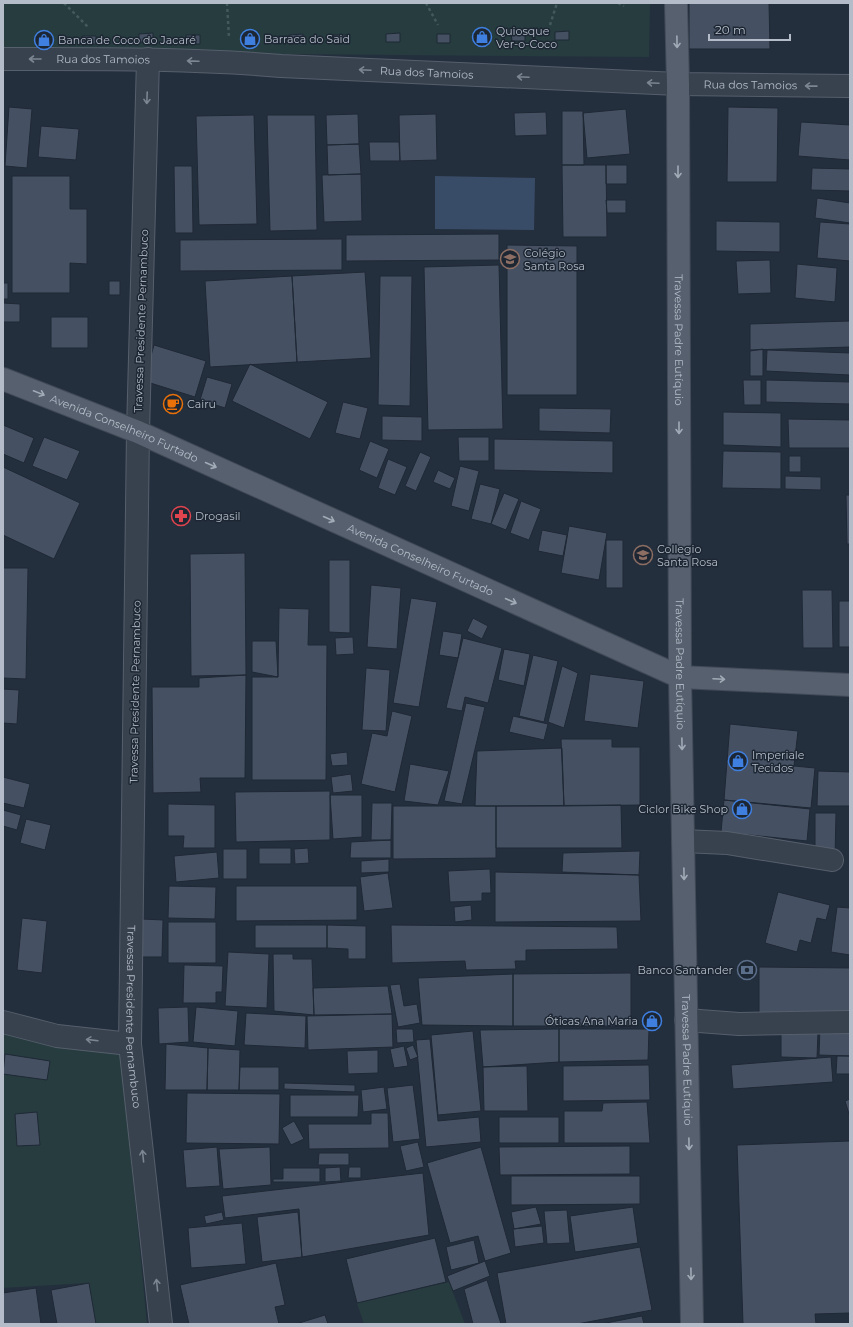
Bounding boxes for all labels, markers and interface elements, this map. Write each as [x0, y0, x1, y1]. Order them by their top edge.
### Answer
scale bar [709, 16, 790, 42]
text: 20 m [715, 22, 746, 37]
place label: Quiosque Ver-o-Coco [496, 24, 557, 51]
shop icon: Quiosque Ver-o-Coco [471, 26, 493, 48]
shop icon: Barraca do Said [239, 28, 261, 50]
shop icon: Banca de Coco do Jacaré [33, 29, 55, 51]
place label: Barraca do Said [264, 32, 350, 46]
place label: Banca de Coco do Jacaré [58, 33, 196, 47]
one-way arrow [673, 35, 681, 48]
street label: Rua dos Tamoios [56, 52, 151, 67]
one-way arrow [29, 55, 42, 63]
one-way arrow [187, 57, 200, 65]
street label: Rua dos Tamoios [380, 63, 474, 82]
one-way arrow [359, 66, 372, 73]
one-way arrow [517, 73, 530, 80]
street label: Rua dos Tamoios [703, 77, 798, 92]
one-way arrow [647, 79, 660, 86]
one-way arrow [805, 82, 818, 90]
one-way arrow [143, 91, 151, 104]
one-way arrow [674, 165, 682, 178]
street label: Travessa Presidente Pernambuco [131, 229, 151, 413]
place label: Colégio Santa Rosa [524, 246, 585, 273]
school or university icon: Colégio Santa Rosa [499, 248, 521, 270]
street label: Travessa Padre Eutíquio [672, 274, 686, 406]
one-way arrow [33, 390, 45, 397]
street label: Avenida Conselheiro Furtado [48, 391, 201, 465]
cafe icon: Cairu [162, 393, 184, 415]
place label: Cairu [187, 397, 216, 411]
one-way arrow [675, 421, 683, 434]
one-way arrow [204, 462, 216, 469]
pharmacy icon: Drogasil [170, 505, 192, 527]
place label: Drogasil [195, 509, 241, 523]
one-way arrow [323, 515, 335, 523]
street label: Avenida Conselheiro Furtado [345, 520, 496, 599]
place label: Collegio Santa Rosa [657, 542, 718, 569]
school or university icon: Collegio Santa Rosa [632, 544, 654, 566]
one-way arrow [505, 598, 517, 605]
street label: Travessa Padre Eutíquio [673, 598, 688, 730]
street label: Travessa Presidente Pernambuco [126, 600, 144, 784]
one-way arrow [712, 675, 725, 683]
one-way arrow [678, 737, 685, 750]
place label: Imperiale Tecidos [752, 748, 805, 775]
shop icon: Imperiale Tecidos [727, 750, 749, 772]
shop icon: Ciclor Bike Shop [731, 798, 753, 820]
place label: Ciclor Bike Shop [638, 802, 728, 816]
one-way arrow [680, 867, 688, 880]
street label: Travessa Presidente Pernambuco [123, 925, 144, 1109]
bank icon: Banco Santander [736, 959, 758, 981]
place label: Banco Santander [638, 963, 733, 977]
street label: Travessa Padre Eutíquio [679, 994, 695, 1126]
shop icon: Óticas Ana Maria [641, 1010, 663, 1032]
place label: Óticas Ana Maria [545, 1014, 638, 1028]
one-way arrow [86, 1036, 99, 1044]
one-way arrow [685, 1137, 693, 1150]
one-way arrow [139, 1150, 146, 1163]
one-way arrow [687, 1267, 695, 1280]
one-way arrow [153, 1279, 161, 1292]

